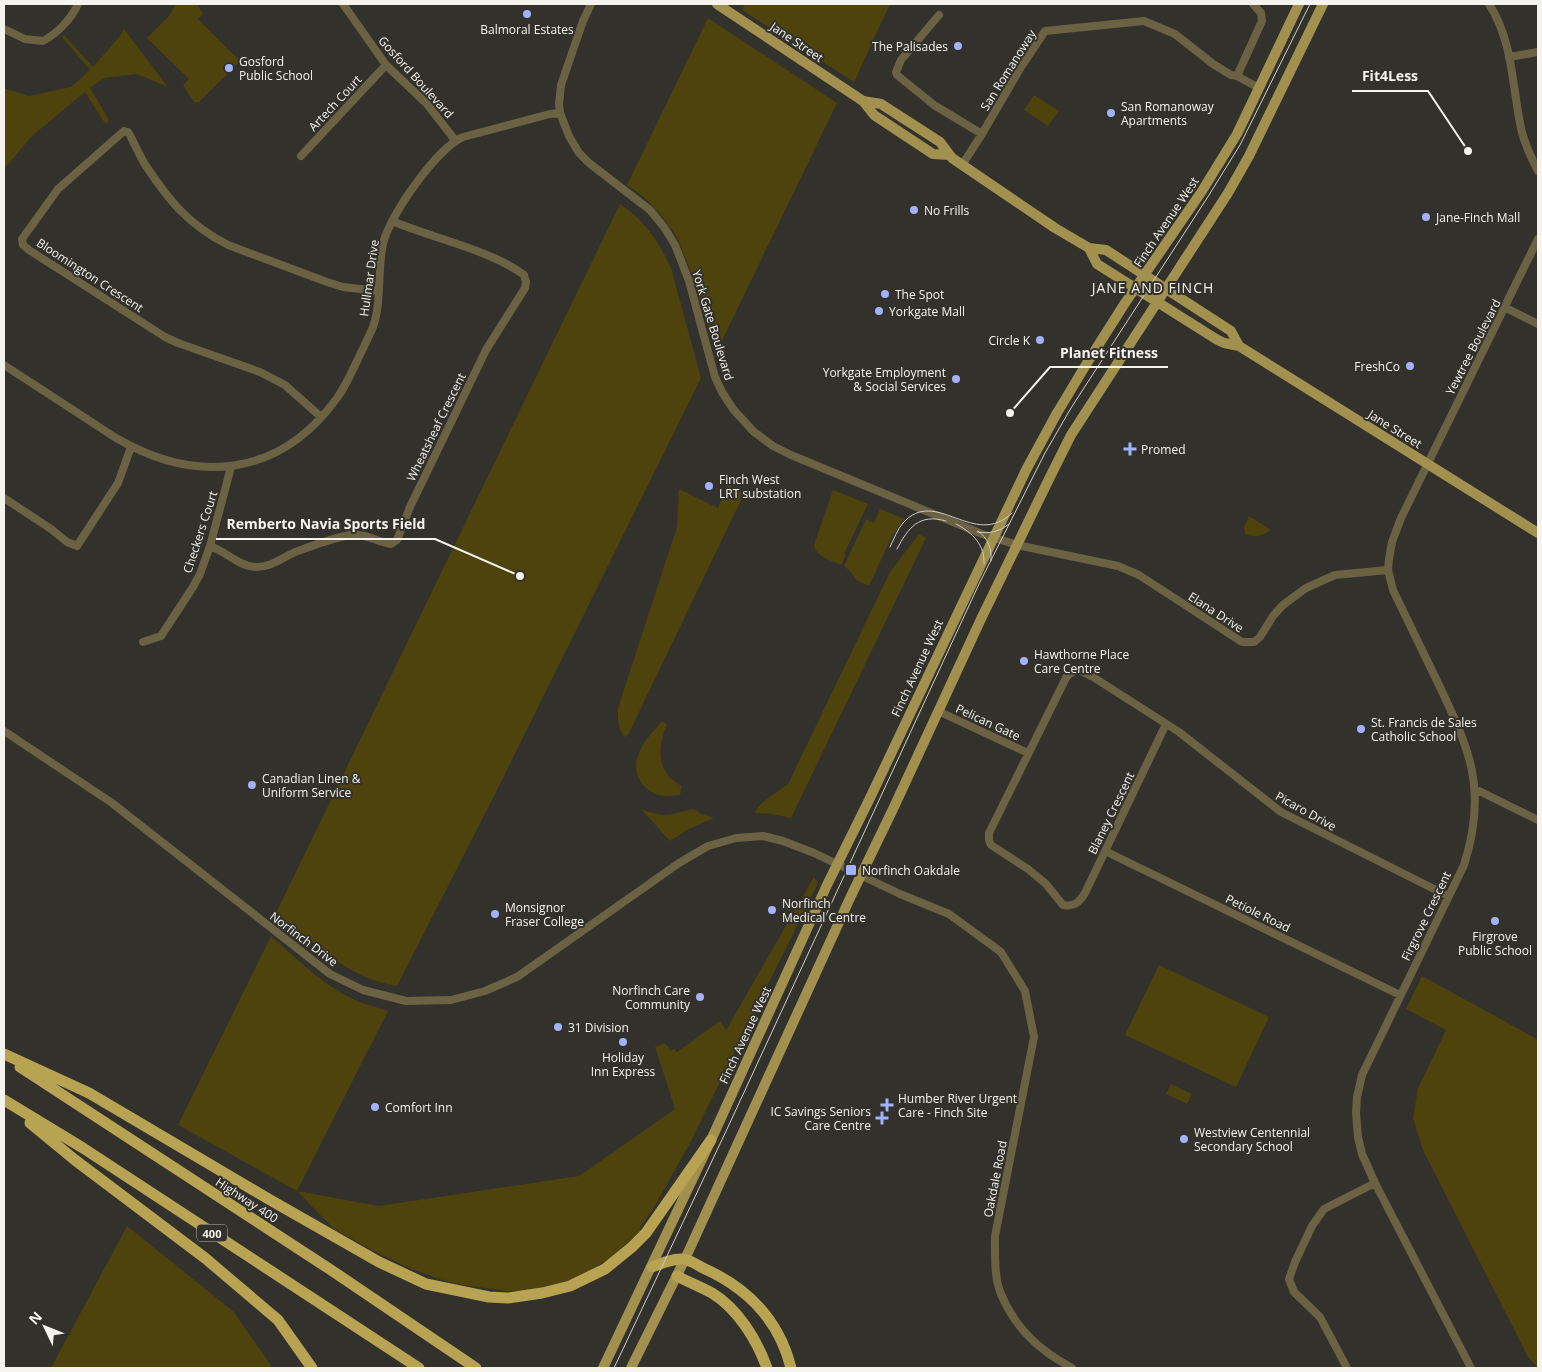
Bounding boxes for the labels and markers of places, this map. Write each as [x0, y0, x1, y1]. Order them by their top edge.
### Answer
marker: Balmoral Estates [521, 8, 533, 20]
place label: Balmoral Estates [480, 21, 574, 38]
place label: The Palisades [872, 38, 948, 55]
marker: The Palisades [952, 40, 964, 52]
place label: Gosford Public School [239, 53, 313, 84]
marker: Gosford Public School [223, 62, 235, 74]
callout: Fit4Less [1352, 62, 1428, 91]
place label: San Romanoway Apartments [1121, 98, 1215, 129]
marker: San Romanoway Apartments [1105, 107, 1117, 119]
place label: No Frills [924, 202, 970, 219]
marker: No Frills [908, 204, 920, 216]
place label: Jane-Finch Mall [1435, 209, 1520, 226]
marker: Jane-Finch Mall [1420, 211, 1432, 223]
place label: The Spot [895, 286, 944, 303]
marker: The Spot [879, 288, 891, 300]
place label: Yorkgate Mall [889, 303, 965, 320]
marker: Yorkgate Mall [873, 305, 885, 317]
place label: Circle K [989, 332, 1031, 349]
marker: Circle K [1034, 334, 1046, 346]
callout: Planet Fitness [1050, 338, 1168, 367]
place label: FreshCo [1354, 358, 1400, 375]
marker: FreshCo [1404, 360, 1416, 372]
place label: Yorkgate Employment & Social Services [823, 364, 946, 395]
marker: Yorkgate Employment & Social Services [950, 373, 962, 385]
place label: Promed [1141, 441, 1186, 458]
marker: Promed [1123, 442, 1137, 456]
place label: Finch West LRT substation [719, 471, 801, 502]
marker: Finch West LRT substation [703, 480, 715, 492]
callout: Remberto Navia Sports Field [216, 510, 435, 539]
place label: Hawthorne Place Care Centre [1034, 646, 1129, 677]
marker: Hawthorne Place Care Centre [1018, 655, 1030, 667]
place label: St. Francis de Sales Catholic School [1371, 714, 1477, 745]
marker: St. Francis de Sales Catholic School [1355, 723, 1367, 735]
place label: Canadian Linen & Uniform Service [262, 770, 361, 801]
marker: Canadian Linen & Uniform Service [246, 779, 258, 791]
place label: Norfinch Oakdale [862, 862, 960, 879]
marker: Norfinch Oakdale [844, 863, 858, 877]
place label: Norfinch Medical Centre [782, 895, 866, 926]
place label: Monsignor Fraser College [505, 899, 584, 930]
marker: Norfinch Medical Centre [766, 904, 778, 916]
marker: Monsignor Fraser College [489, 908, 501, 920]
marker: Firgrove Public School [1489, 915, 1501, 927]
place label: Firgrove Public School [1458, 928, 1532, 959]
place label: Norfinch Care Community [612, 982, 691, 1013]
marker: Norfinch Care Community [694, 991, 706, 1003]
place label: 31 Division [568, 1019, 629, 1036]
marker: 31 Division [552, 1021, 564, 1033]
marker: Holiday Inn Express [617, 1036, 629, 1048]
place label: Holiday Inn Express [591, 1049, 656, 1080]
place label: Humber River Urgent Care - Finch Site [898, 1090, 1017, 1121]
marker: Humber River Urgent Care - Finch Site [880, 1098, 894, 1112]
place label: Comfort Inn [385, 1099, 453, 1116]
marker: Comfort Inn [369, 1101, 381, 1113]
place label: IC Savings Seniors Care Centre [770, 1103, 871, 1134]
marker: IC Savings Seniors Care Centre [875, 1111, 889, 1125]
place label: Westview Centennial Secondary School [1194, 1124, 1310, 1155]
marker: Westview Centennial Secondary School [1178, 1133, 1190, 1145]

